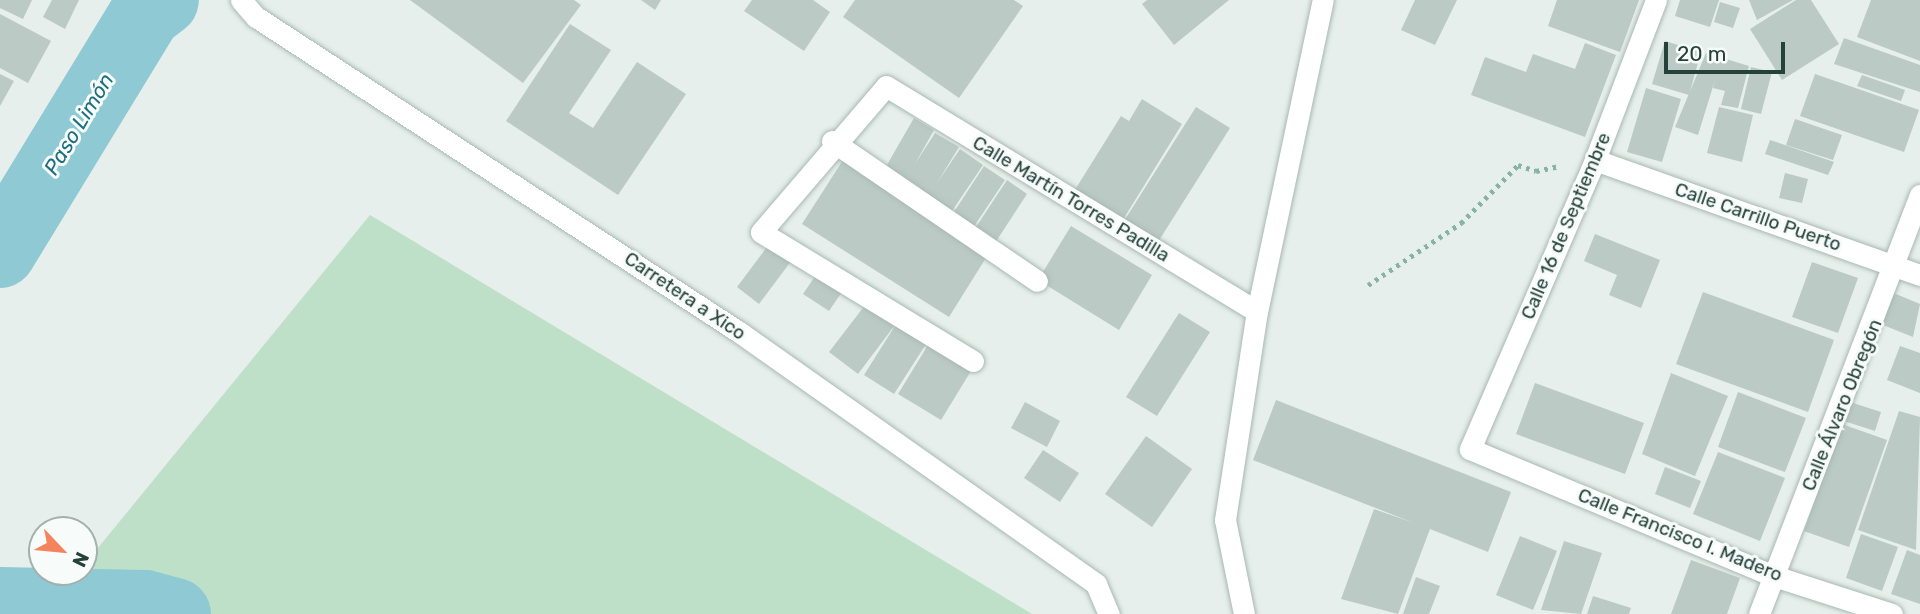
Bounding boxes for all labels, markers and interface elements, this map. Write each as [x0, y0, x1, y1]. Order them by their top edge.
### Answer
scale bar [1668, 28, 1789, 72]
text: 20 m [1677, 41, 1726, 66]
water label: Paso Limón [39, 69, 119, 179]
street label: Calle 16 de Septiembre [1516, 129, 1616, 323]
street label: Calle Martín Torres Padilla [968, 131, 1174, 267]
street label: Calle Carrillo Puerto [1672, 178, 1844, 256]
street label: Carretera a Xico [620, 247, 750, 345]
street label: Calle Álvaro Obregón [1797, 315, 1887, 495]
street label: Calle Francisco I. Madero [1575, 484, 1785, 586]
north arrow [28, 516, 98, 586]
text: N [67, 548, 94, 571]

